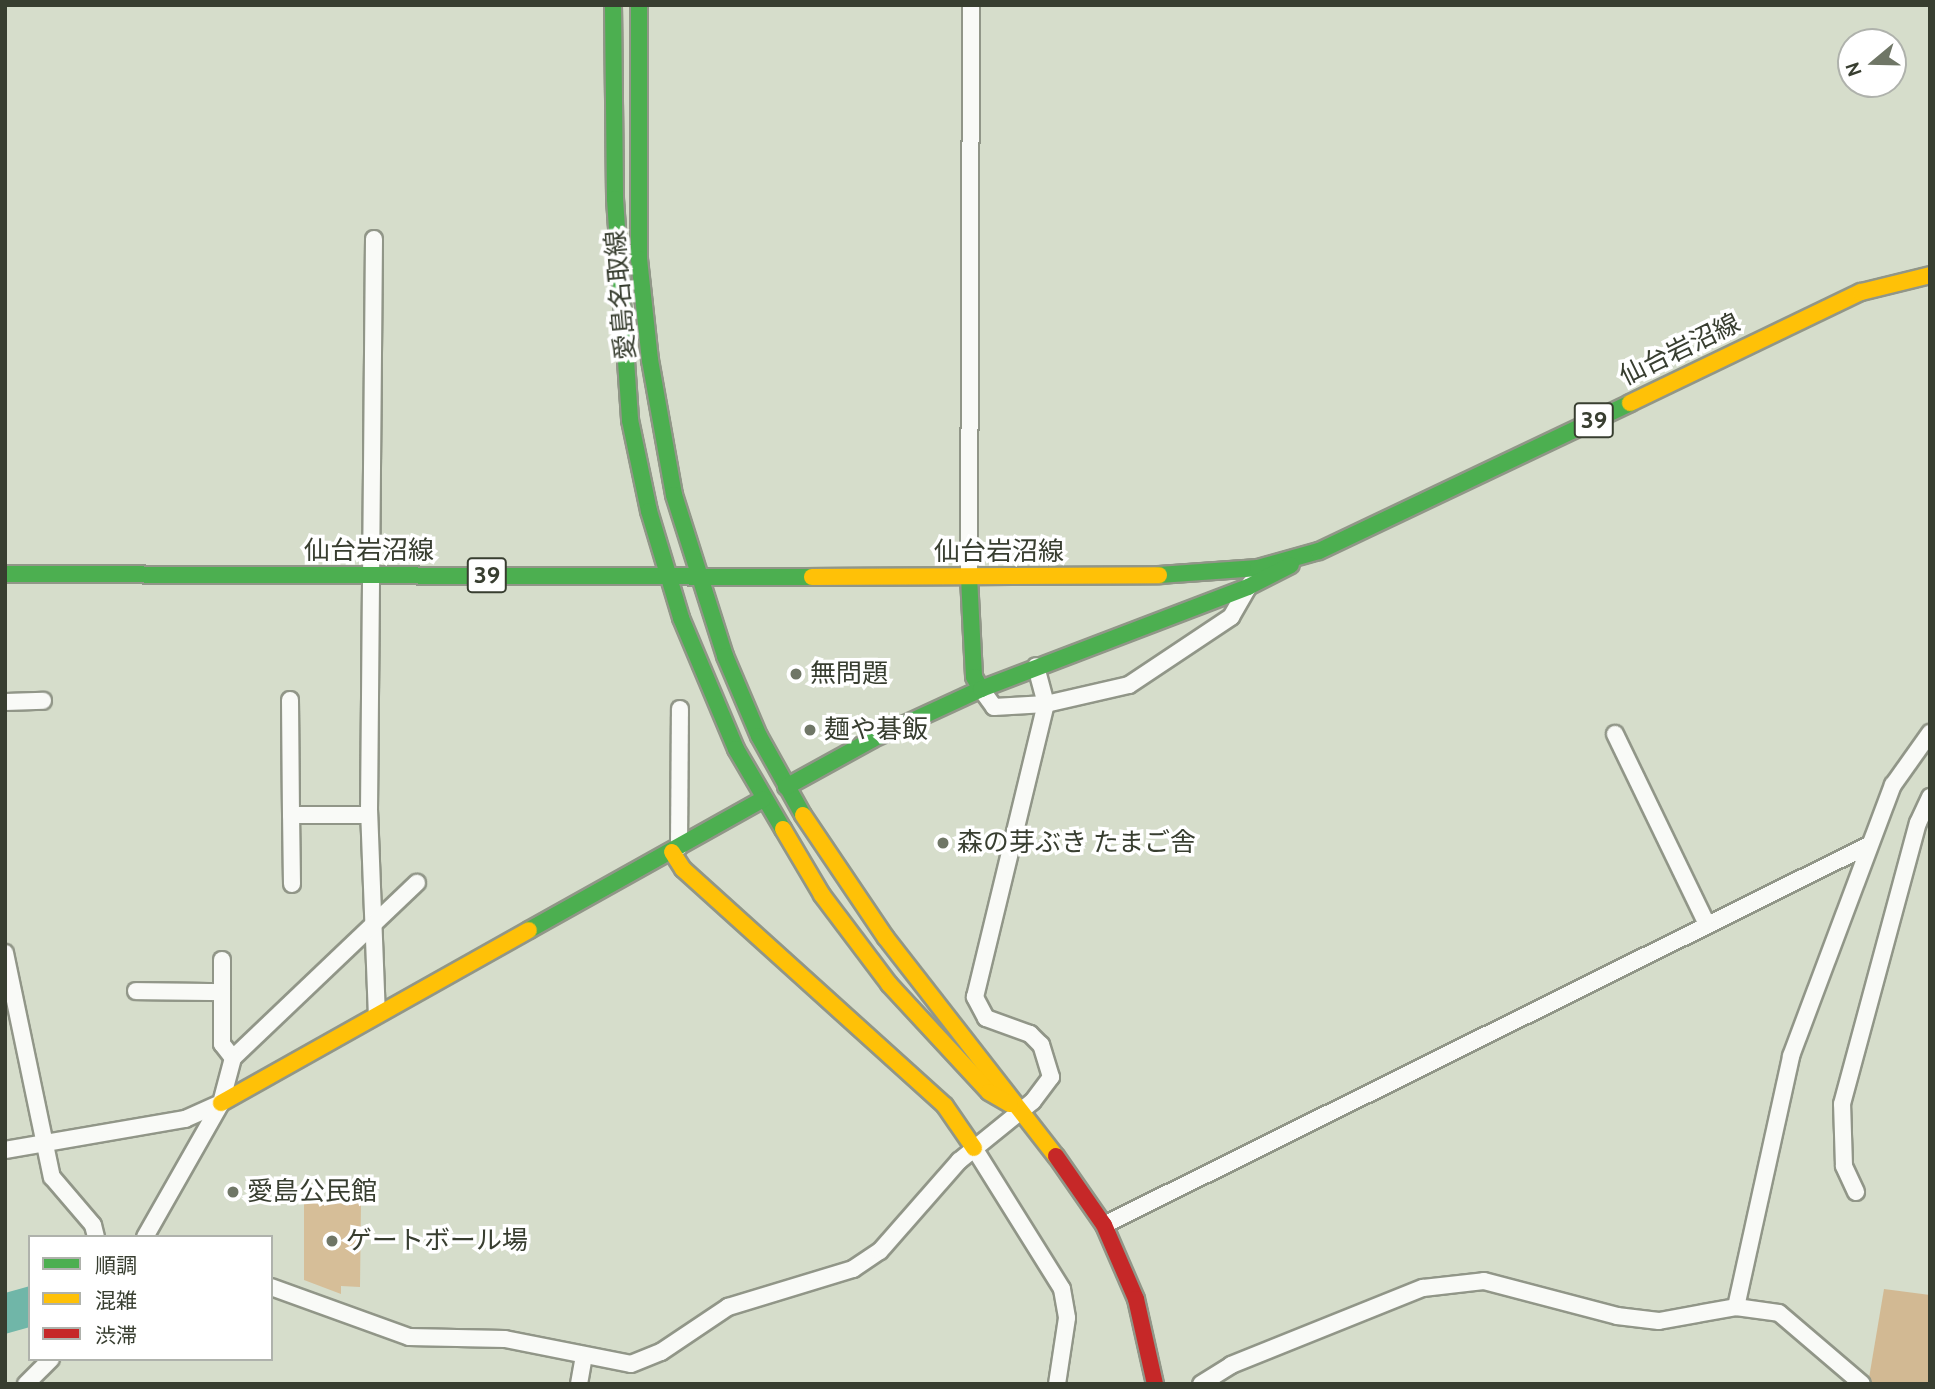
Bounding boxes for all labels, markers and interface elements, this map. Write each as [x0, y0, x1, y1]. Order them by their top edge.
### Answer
north arrow [1837, 28, 1907, 98]
text: N [1841, 59, 1867, 79]
street label: 愛島名取線 [600, 229, 642, 361]
street label: 仙台岩沼線 [1615, 307, 1745, 393]
road number: 39 [1573, 400, 1615, 440]
street label: 仙台岩沼線 [304, 535, 434, 567]
street label: 仙台岩沼線 [934, 536, 1064, 568]
road number: 39 [466, 554, 508, 596]
place label: 無問題 [810, 658, 888, 690]
marker: 無問題 [788, 666, 804, 682]
place label: 麺や碁飯 [824, 714, 928, 746]
marker: 麺や碁飯 [802, 722, 818, 738]
place label: 森の芽ぶき たまご舎 [957, 827, 1197, 859]
marker: 森の芽ぶき たまご舎 [935, 835, 951, 851]
place label: 愛島公民館 [247, 1176, 377, 1208]
marker: 愛島公民館 [225, 1184, 241, 1200]
place label: ゲートボール場 [346, 1225, 528, 1257]
marker: ゲートボール場 [324, 1233, 340, 1249]
legend [28, 1235, 273, 1361]
text: 順調 [95, 1253, 137, 1278]
text: 混雑 [95, 1288, 137, 1313]
text: 渋滞 [95, 1323, 137, 1348]

